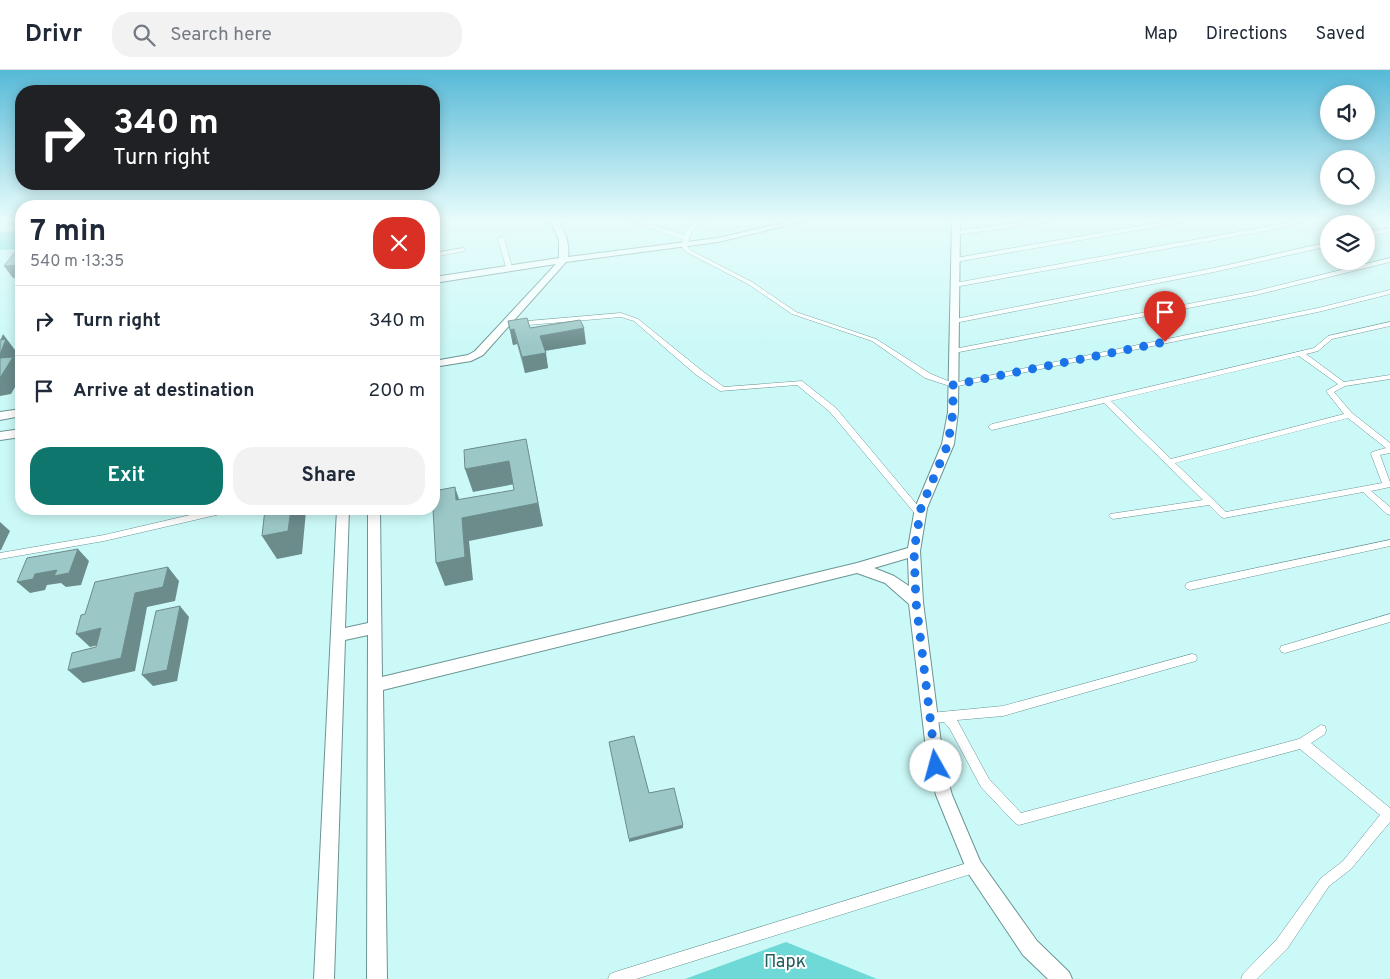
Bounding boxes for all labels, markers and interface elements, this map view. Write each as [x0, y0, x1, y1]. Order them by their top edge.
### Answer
search box [112, 12, 462, 57]
text: Drivr [25, 20, 82, 50]
icon: search [130, 21, 158, 49]
text: Search here [170, 23, 272, 47]
text: Map [1144, 23, 1178, 46]
text: Directions [1206, 23, 1288, 46]
text: Saved [1316, 23, 1365, 46]
map controls [1320, 85, 1375, 270]
button: sound [1320, 85, 1375, 140]
text: 340 m [113, 102, 219, 146]
icon: right [30, 105, 95, 170]
text: Turn right [113, 145, 210, 172]
button: search [1320, 150, 1375, 205]
text: 7 min [30, 214, 106, 251]
button: layers [1320, 215, 1375, 270]
button: close [373, 217, 425, 269]
text: 540 m · 13:35 [30, 252, 124, 272]
pin [1144, 291, 1186, 342]
icon: arrive [1151, 298, 1179, 326]
icon: right [30, 307, 58, 335]
text: Turn right [73, 309, 161, 333]
text: 340 m [369, 309, 425, 333]
icon: arrive [30, 377, 58, 405]
text: Arrive at destination [73, 379, 254, 403]
text: 200 m [369, 379, 425, 403]
button: Exit [30, 447, 223, 505]
button: Share [233, 447, 425, 505]
position arrow [909, 739, 961, 791]
park label: Парк [764, 951, 806, 974]

